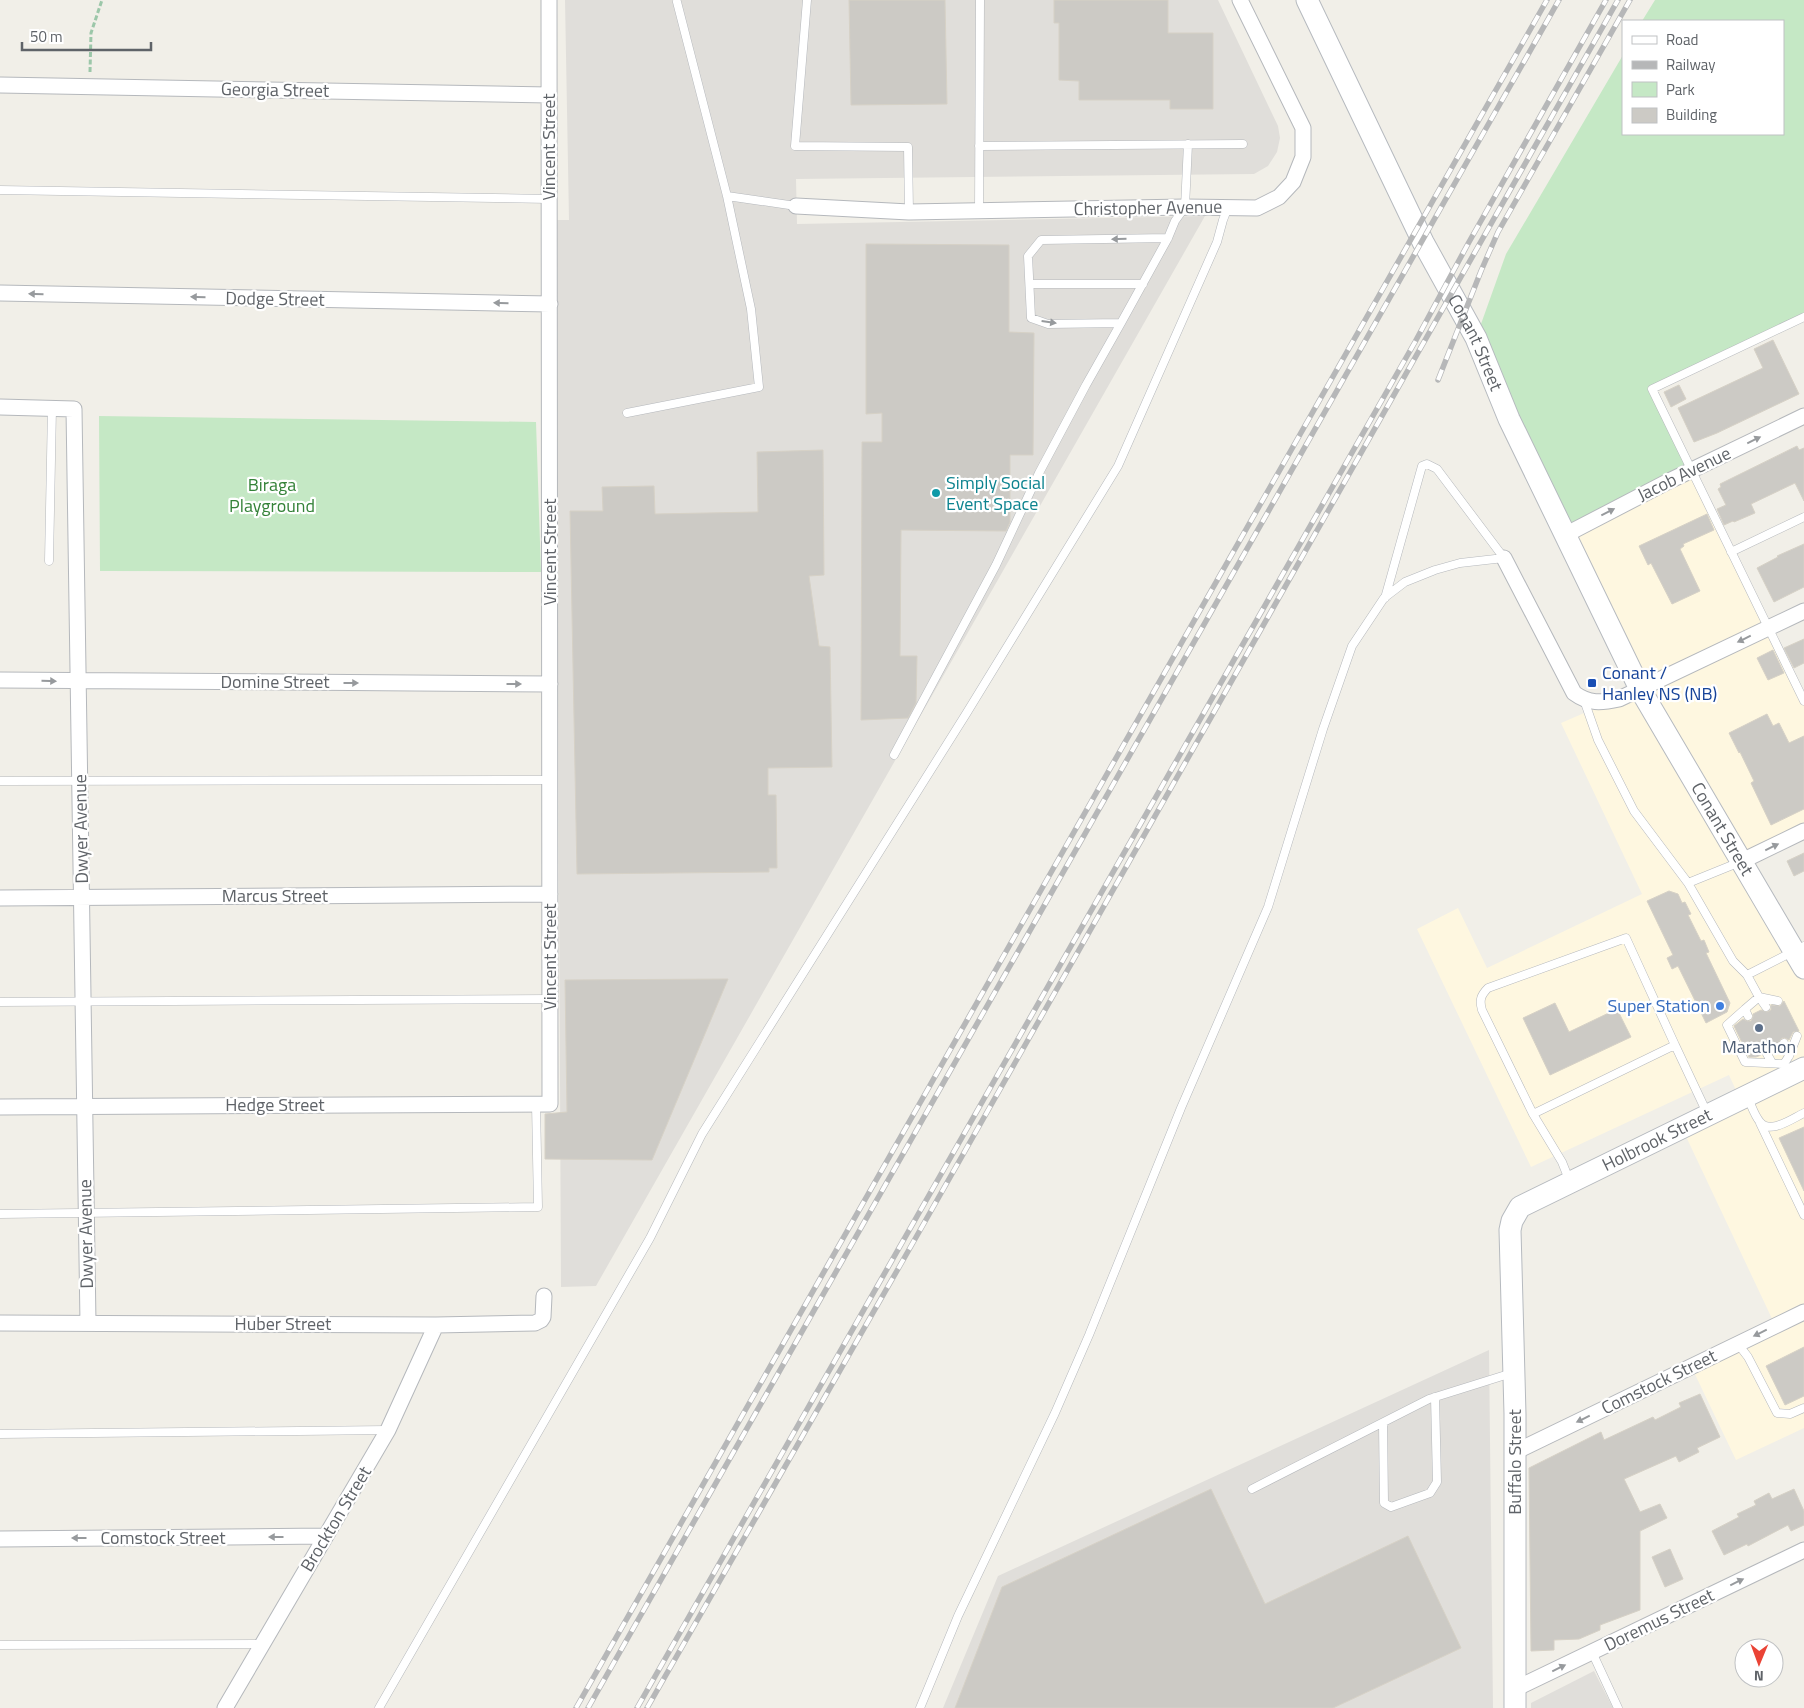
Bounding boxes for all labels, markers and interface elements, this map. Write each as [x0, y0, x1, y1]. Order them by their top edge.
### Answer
scale bar [22, 20, 151, 52]
legend [1622, 20, 1784, 135]
text: 50 m [30, 25, 63, 48]
text: Road [1666, 28, 1698, 51]
text: Railway [1666, 53, 1716, 76]
street label: Georgia Street [221, 75, 330, 104]
text: Park [1666, 78, 1695, 101]
street label: Vincent Street [535, 93, 562, 201]
text: Building [1666, 103, 1717, 126]
street label: Christopher Avenue [1073, 193, 1222, 222]
one-way arrow [1111, 235, 1127, 243]
street label: Dodge Street [225, 284, 326, 313]
street label: Conant Street [1441, 289, 1510, 395]
one-way arrow [28, 290, 44, 298]
one-way arrow [190, 293, 206, 301]
one-way arrow [493, 299, 509, 307]
one-way arrow [1042, 319, 1058, 327]
one-way arrow [1747, 436, 1761, 444]
street label: Jacob Avenue [1632, 439, 1735, 508]
place label: Simply Social Event Space [946, 469, 1045, 517]
park label: Biraga Playground [229, 471, 315, 519]
marker: Simply Social Event Space [930, 487, 942, 499]
street label: Vincent Street [536, 498, 563, 606]
one-way arrow [1601, 508, 1615, 516]
one-way arrow [1737, 636, 1751, 644]
place label: Conant / Hanley NS (NB) [1602, 659, 1717, 707]
street label: Domine Street [220, 668, 330, 695]
one-way arrow [41, 677, 57, 685]
marker: Conant / Hanley NS (NB) [1586, 677, 1598, 689]
one-way arrow [343, 679, 359, 687]
one-way arrow [506, 680, 522, 688]
street label: Dwyer Avenue [66, 774, 95, 884]
street label: Conant Street [1685, 777, 1761, 881]
one-way arrow [1765, 842, 1779, 850]
street label: Marcus Street [222, 882, 329, 909]
street label: Vincent Street [536, 903, 563, 1011]
place label: Super Station [1608, 992, 1710, 1019]
marker: Super Station [1714, 1000, 1726, 1012]
marker: Marathon [1753, 1022, 1765, 1034]
place label: Marathon [1722, 1033, 1796, 1060]
street label: Hedge Street [225, 1091, 325, 1118]
street label: Holbrook Street [1597, 1101, 1717, 1178]
street label: Dwyer Avenue [71, 1179, 100, 1289]
street label: Huber Street [235, 1310, 332, 1337]
one-way arrow [1753, 1329, 1767, 1337]
street label: Comstock Street [1597, 1342, 1722, 1421]
street label: Buffalo Street [1501, 1409, 1528, 1515]
one-way arrow [1575, 1415, 1590, 1423]
street label: Brockton Street [293, 1460, 378, 1577]
street label: Comstock Street [100, 1524, 226, 1551]
one-way arrow [268, 1533, 284, 1541]
one-way arrow [71, 1534, 87, 1542]
one-way arrow [1729, 1578, 1744, 1586]
street label: Doremus Street [1599, 1581, 1719, 1658]
north arrow [1734, 1638, 1784, 1688]
one-way arrow [1552, 1664, 1566, 1672]
text: N [1754, 1666, 1764, 1687]

